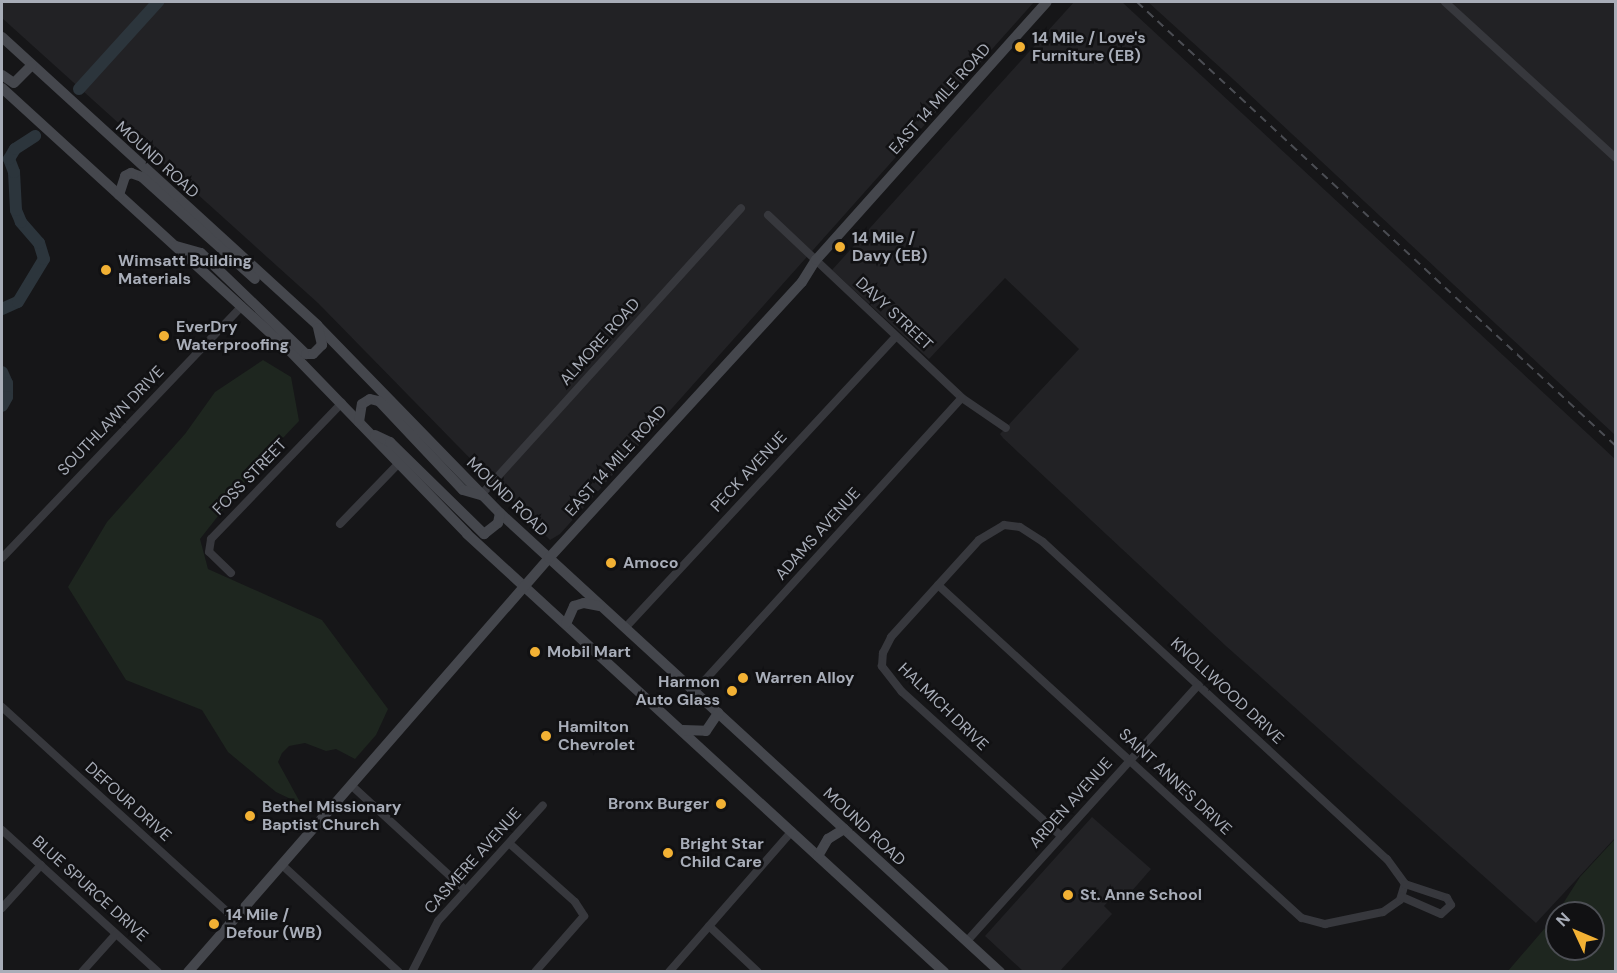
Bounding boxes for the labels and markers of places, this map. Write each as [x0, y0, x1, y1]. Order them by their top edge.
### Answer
place label: 14 Mile / Love's Furniture (EB) [1032, 28, 1146, 66]
marker: 14 Mile / Love's Furniture (EB) [1013, 40, 1027, 54]
place label: 14 Mile / Davy (EB) [852, 228, 927, 266]
marker: 14 Mile / Davy (EB) [833, 240, 847, 254]
place label: Wimsatt Building Materials [118, 251, 252, 289]
marker: Wimsatt Building Materials [99, 263, 113, 277]
place label: EverDry Waterproofing [176, 317, 289, 355]
marker: EverDry Waterproofing [157, 329, 171, 343]
place label: Amoco [623, 553, 679, 573]
marker: Amoco [604, 556, 618, 570]
place label: Mobil Mart [547, 642, 631, 662]
marker: Mobil Mart [528, 645, 542, 659]
place label: Warren Alloy [755, 668, 855, 688]
marker: Warren Alloy [736, 671, 750, 685]
place label: Harmon Auto Glass [636, 672, 720, 710]
marker: Harmon Auto Glass [725, 684, 739, 698]
place label: Hamilton Chevrolet [558, 717, 635, 755]
marker: Hamilton Chevrolet [539, 729, 553, 743]
place label: Bronx Burger [608, 794, 709, 814]
place label: Bethel Missionary Baptist Church [262, 797, 401, 835]
marker: Bronx Burger [714, 797, 728, 811]
marker: Bethel Missionary Baptist Church [243, 809, 257, 823]
place label: Bright Star Child Care [680, 834, 764, 872]
marker: Bright Star Child Care [661, 846, 675, 860]
place label: St. Anne School [1080, 885, 1202, 905]
marker: St. Anne School [1061, 888, 1075, 902]
place label: 14 Mile / Defour (WB) [226, 905, 322, 943]
marker: 14 Mile / Defour (WB) [207, 917, 221, 931]

